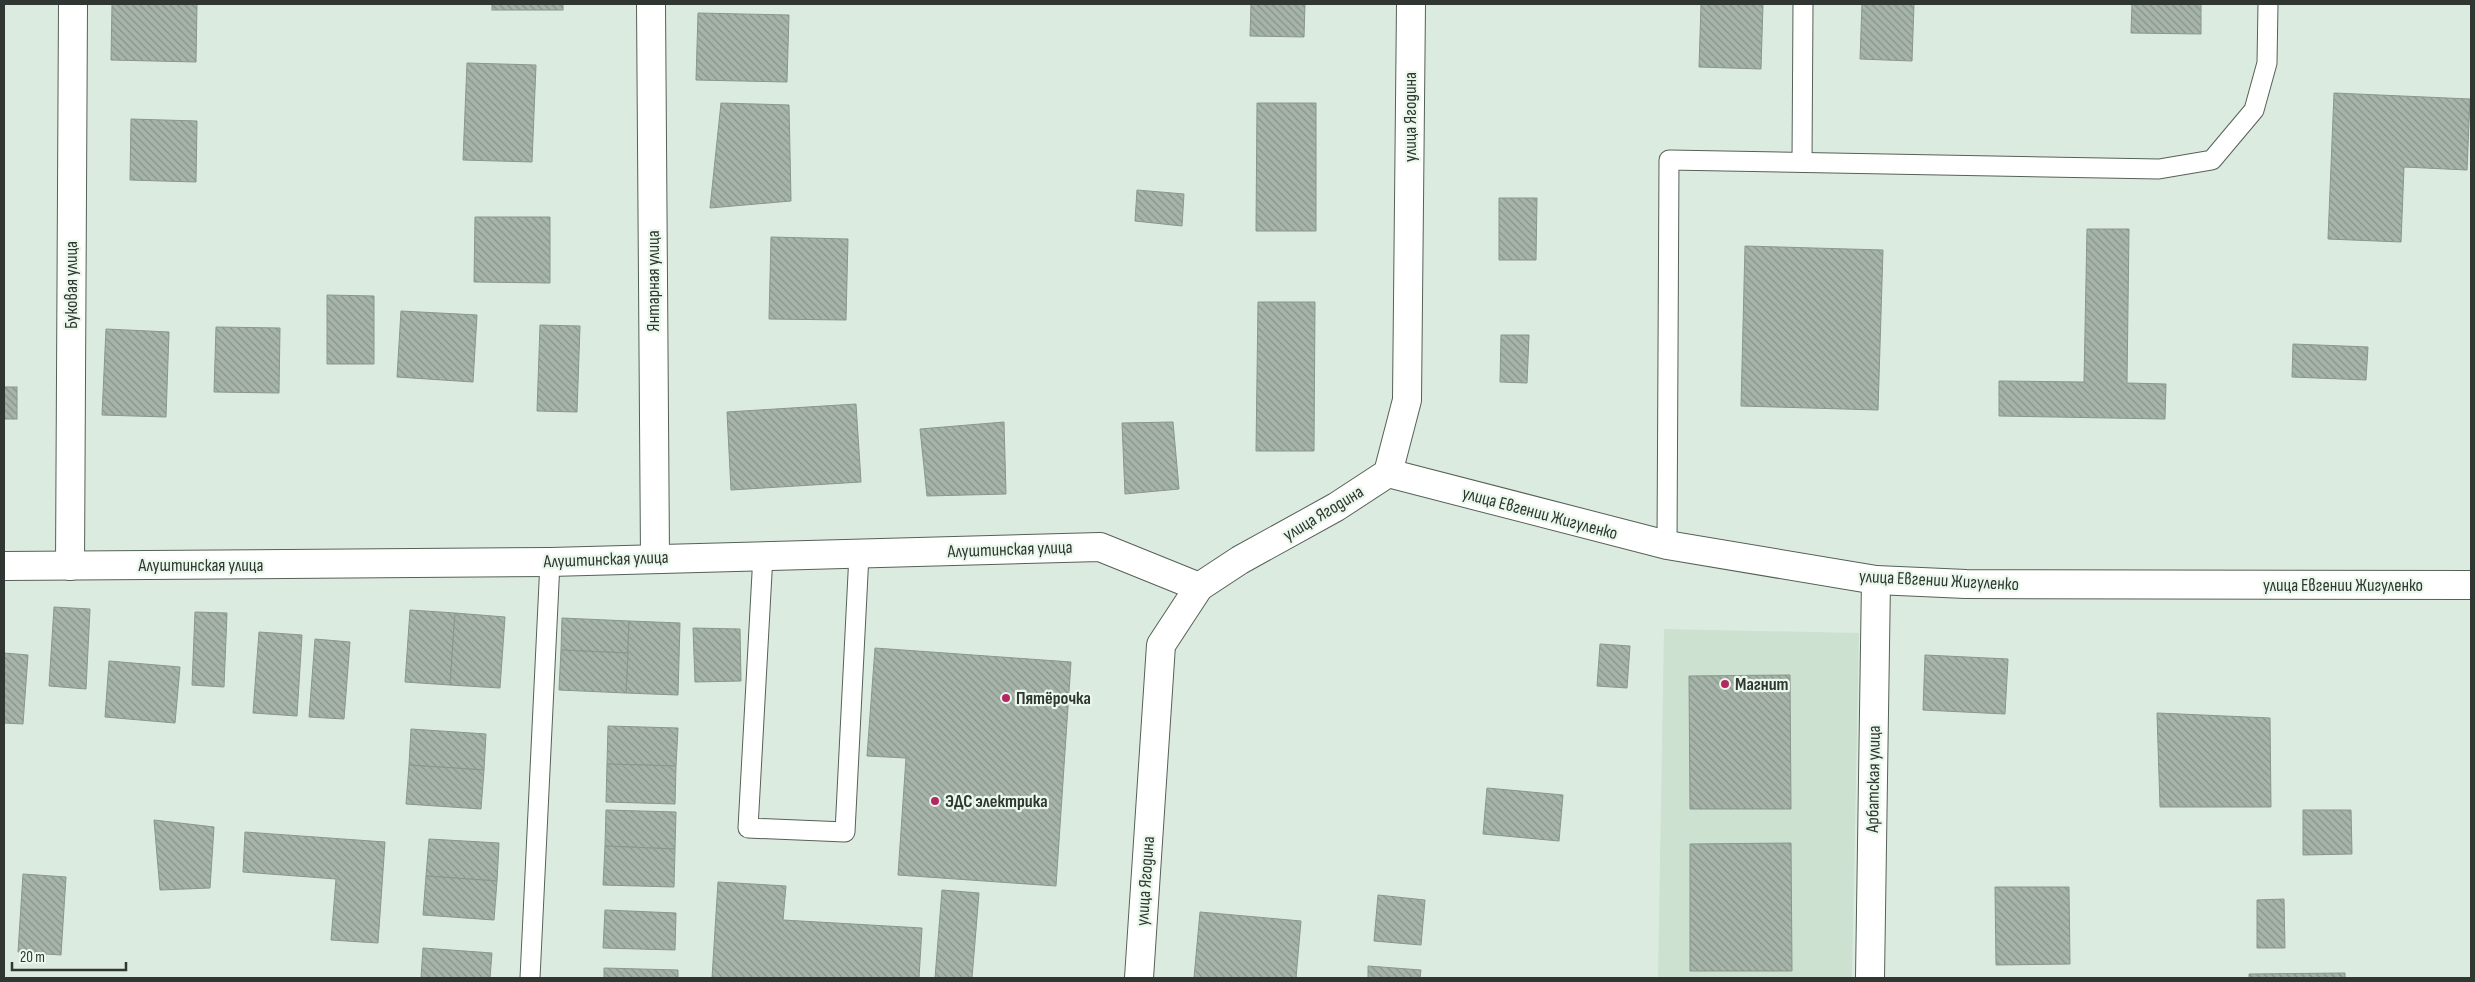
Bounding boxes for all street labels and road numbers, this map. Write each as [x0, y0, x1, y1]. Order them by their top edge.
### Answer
street label: улица Ягодина [1400, 72, 1421, 162]
street label: Янтарная улица [643, 230, 664, 332]
street label: Буковая улица [61, 241, 82, 329]
street label: улица Ягодина [1279, 481, 1367, 546]
street label: улица Евгении Жигуленко [1460, 483, 1620, 544]
street label: Алуштинская улица [946, 537, 1073, 562]
street label: Алуштинская улица [542, 547, 669, 572]
street label: Алуштинская улица [138, 555, 263, 576]
street label: улица Евгении Жигуленко [1858, 566, 2019, 595]
street label: улица Евгении Жигуленко [2263, 575, 2423, 596]
street label: Арбатская улица [1862, 725, 1885, 834]
street label: улица Ягодина [1132, 835, 1159, 927]

